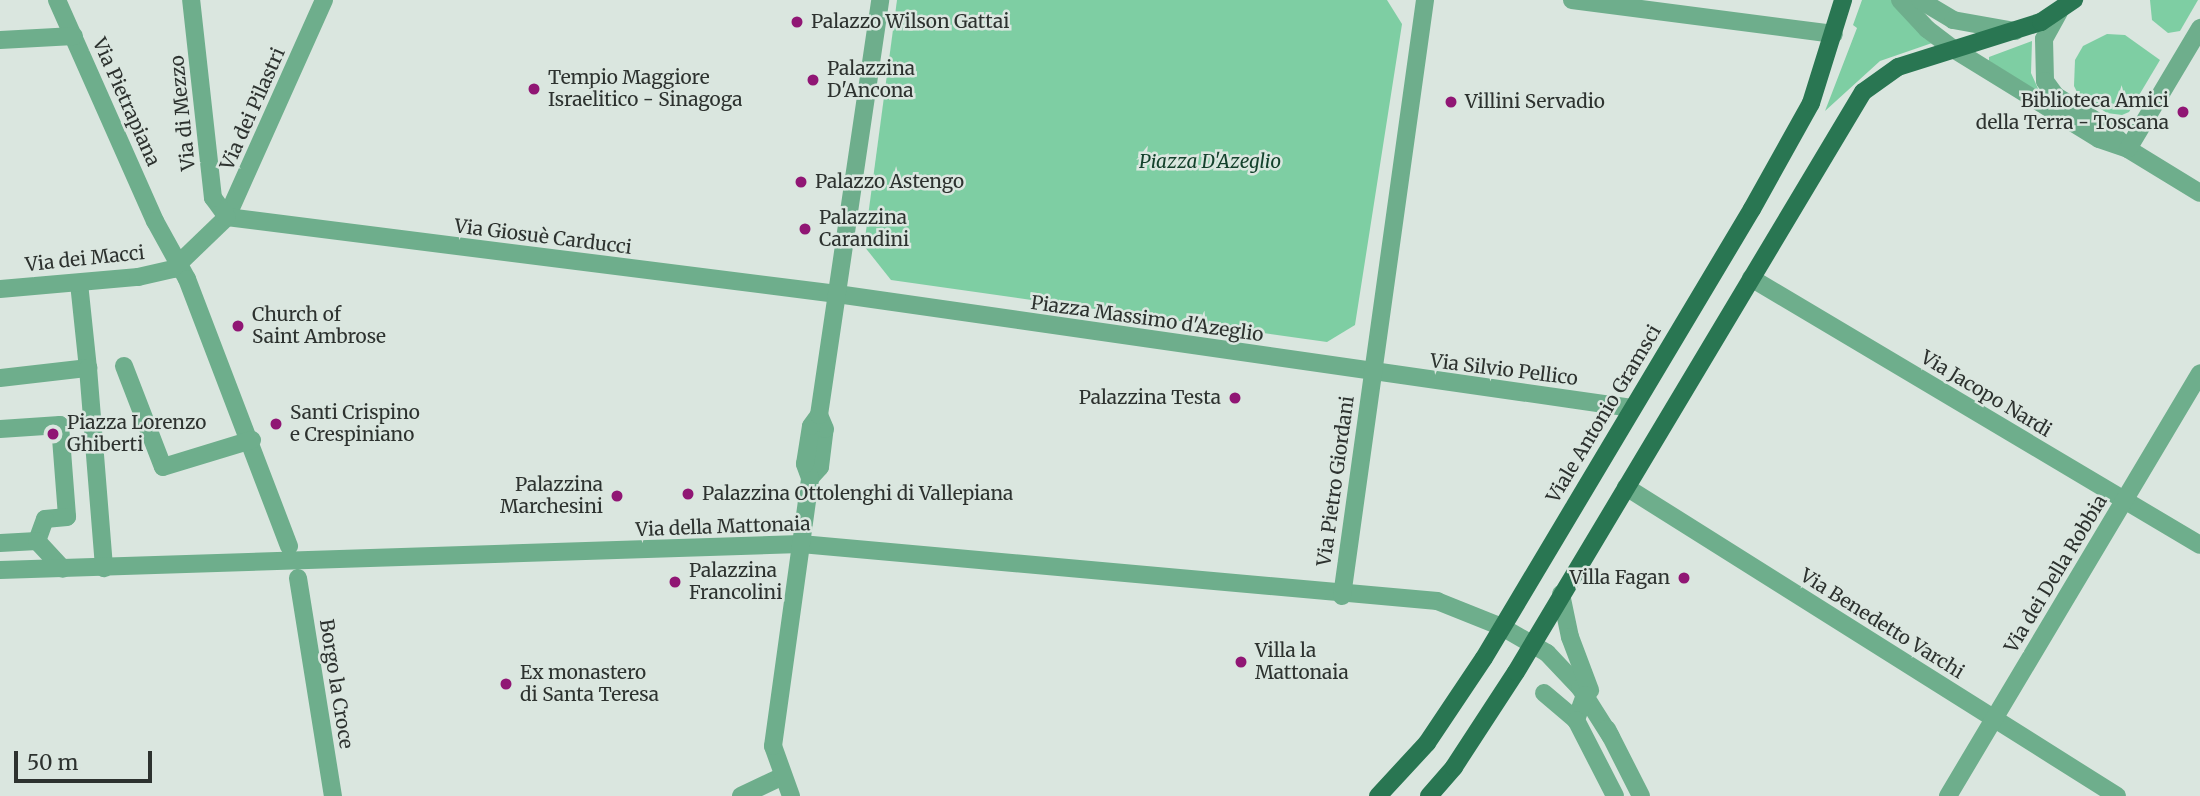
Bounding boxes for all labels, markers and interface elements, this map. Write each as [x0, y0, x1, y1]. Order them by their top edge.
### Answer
place label: Palazzo Wilson Gattai [811, 11, 1009, 33]
marker: Palazzo Wilson Gattai [789, 14, 805, 30]
street label: Via Pietrapiana [88, 34, 164, 170]
street label: Via dei Pilastri [216, 44, 290, 174]
street label: Via di Mezzo [166, 54, 200, 172]
place label: Palazzina D'Ancona [827, 58, 915, 102]
place label: Tempio Maggiore Israelitico - Sinagoga [548, 67, 742, 111]
marker: Palazzina D'Ancona [805, 72, 821, 88]
marker: Tempio Maggiore Israelitico - Sinagoga [526, 81, 542, 97]
place label: Biblioteca Amici della Terra - Toscana [1976, 90, 2169, 134]
place label: Villini Servadio [1465, 91, 1605, 113]
marker: Villini Servadio [1443, 94, 1459, 110]
marker: Biblioteca Amici della Terra - Toscana [2175, 104, 2191, 120]
park label: Piazza D'Azeglio [1139, 151, 1281, 173]
place label: Palazzo Astengo [815, 171, 964, 193]
marker: Palazzo Astengo [793, 174, 809, 190]
place label: Palazzina Carandini [819, 207, 909, 251]
street label: Via Giosuè Carducci [453, 215, 633, 259]
marker: Palazzina Carandini [797, 221, 813, 237]
street label: Via dei Macci [24, 241, 146, 277]
street label: Piazza Massimo d'Azeglio [1029, 291, 1265, 347]
place label: Church of Saint Ambrose [252, 304, 386, 348]
marker: Church of Saint Ambrose [230, 318, 246, 334]
street label: Viale Antonio Gramsci [1542, 321, 1666, 507]
street label: Via Jacopo Nardi [1916, 346, 2056, 442]
street label: Via Silvio Pellico [1429, 350, 1579, 390]
place label: Palazzina Testa [1079, 387, 1221, 409]
marker: Palazzina Testa [1227, 390, 1243, 406]
street label: Via Pietro Giordani [1313, 394, 1359, 568]
place label: Santi Crispino e Crespiniano [290, 402, 420, 446]
place label: Piazza Lorenzo Ghiberti [67, 412, 206, 456]
marker: Santi Crispino e Crespiniano [268, 416, 284, 432]
marker: Piazza Lorenzo Ghiberti [45, 426, 61, 442]
place label: Palazzina Marchesini [500, 474, 603, 518]
place label: Palazzina Ottolenghi di Vallepiana [702, 483, 1013, 505]
marker: Palazzina Ottolenghi di Vallepiana [680, 486, 696, 502]
marker: Palazzina Marchesini [609, 488, 625, 504]
street label: Via dei Della Robbia [2000, 491, 2112, 657]
street label: Via della Mattonaia [635, 513, 811, 541]
place label: Palazzina Francolini [689, 560, 782, 604]
street label: Via Benedetto Varchi [1796, 564, 1968, 684]
place label: Villa Fagan [1570, 567, 1670, 589]
marker: Villa Fagan [1676, 570, 1692, 586]
marker: Palazzina Francolini [667, 574, 683, 590]
street label: Borgo la Croce [314, 618, 358, 750]
place label: Villa la Mattonaia [1255, 640, 1349, 684]
marker: Villa la Mattonaia [1233, 654, 1249, 670]
place label: Ex monastero di Santa Teresa [520, 662, 659, 706]
marker: Ex monastero di Santa Teresa [498, 676, 514, 692]
scale bar [18, 736, 156, 780]
text: 50 m [27, 749, 78, 776]

